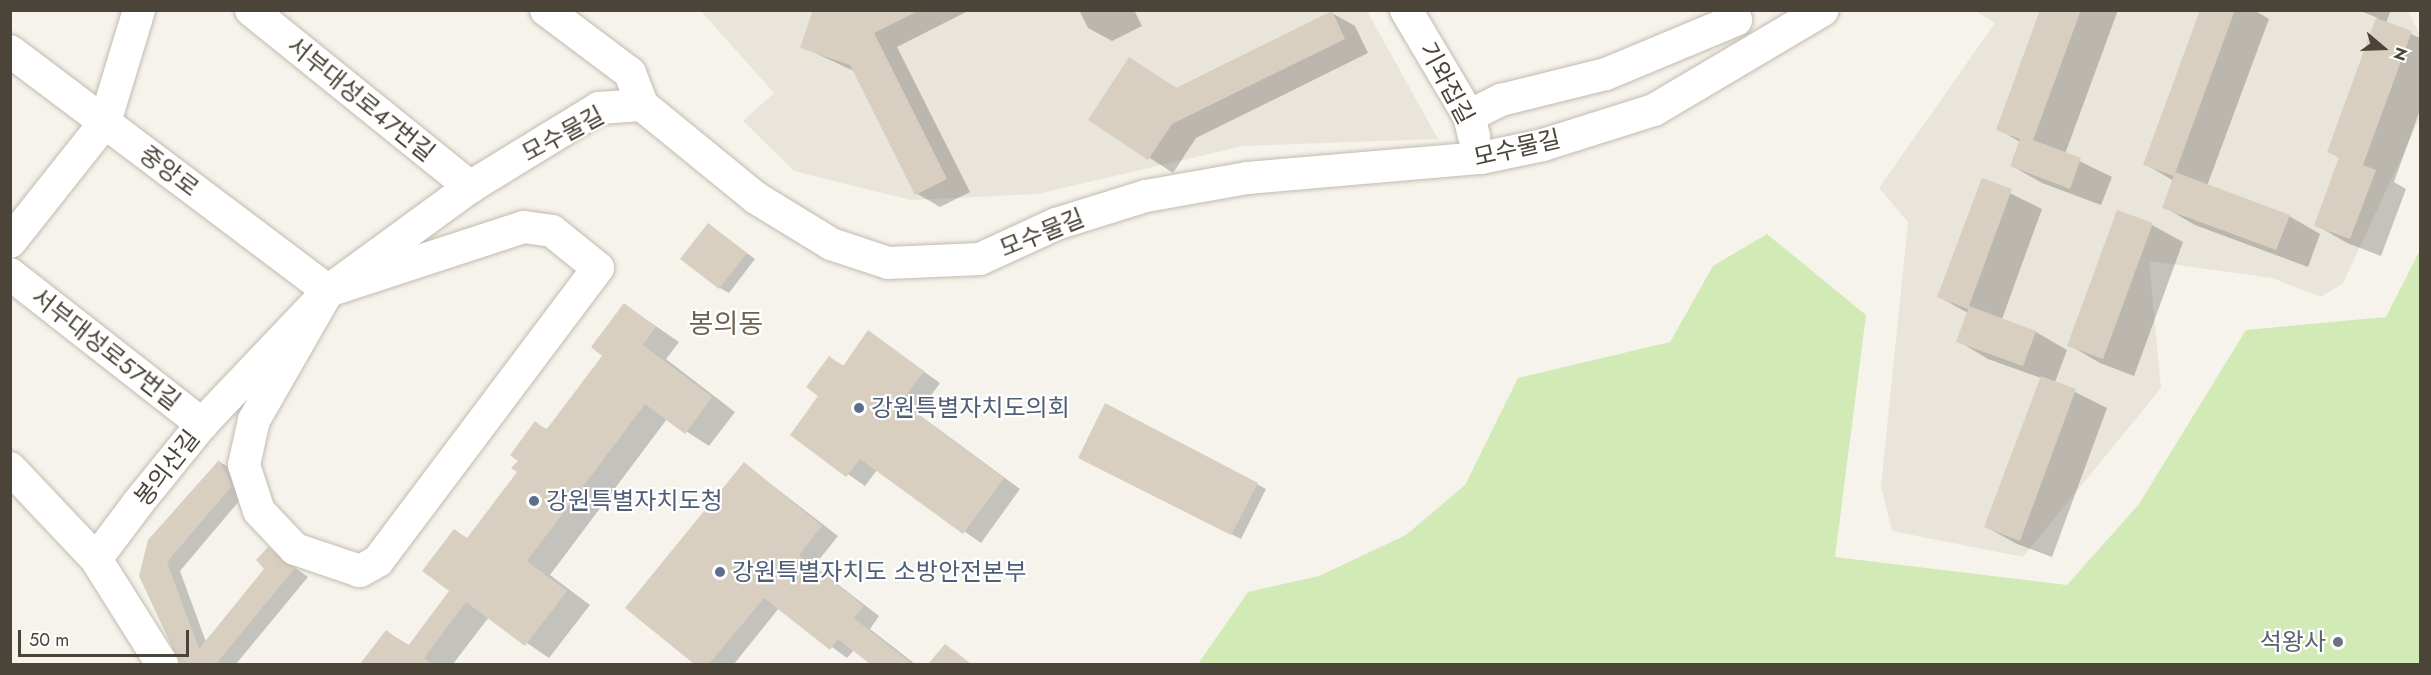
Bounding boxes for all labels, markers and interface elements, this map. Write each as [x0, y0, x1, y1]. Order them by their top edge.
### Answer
north arrow [2353, 18, 2413, 78]
street label: 서부대성로47번길 [282, 31, 440, 167]
street label: 기와집길 [1414, 37, 1480, 129]
text: N [2388, 44, 2413, 64]
street label: 모수물길 [517, 101, 609, 167]
street label: 모수물길 [1471, 124, 1563, 172]
street label: 중앙로 [134, 140, 204, 202]
street label: 모수물길 [996, 203, 1088, 263]
street label: 서부대성로57번길 [26, 282, 186, 416]
district label: 봉의동 [689, 308, 763, 340]
place label: 강원특별자치도의회 [871, 394, 1070, 422]
marker: 강원특별자치도의회 [852, 401, 866, 415]
street label: 봉의산길 [128, 424, 206, 512]
place label: 강원특별자치도청 [546, 487, 723, 515]
marker: 강원특별자치도청 [527, 494, 541, 508]
place label: 강원특별자치도 소방안전본부 [732, 558, 1026, 586]
marker: 강원특별자치도 소방안전본부 [713, 565, 727, 579]
scale bar [21, 618, 192, 656]
text: 50 m [29, 627, 69, 653]
place label: 석왕사 [2260, 628, 2326, 656]
marker: 석왕사 [2331, 635, 2345, 649]

